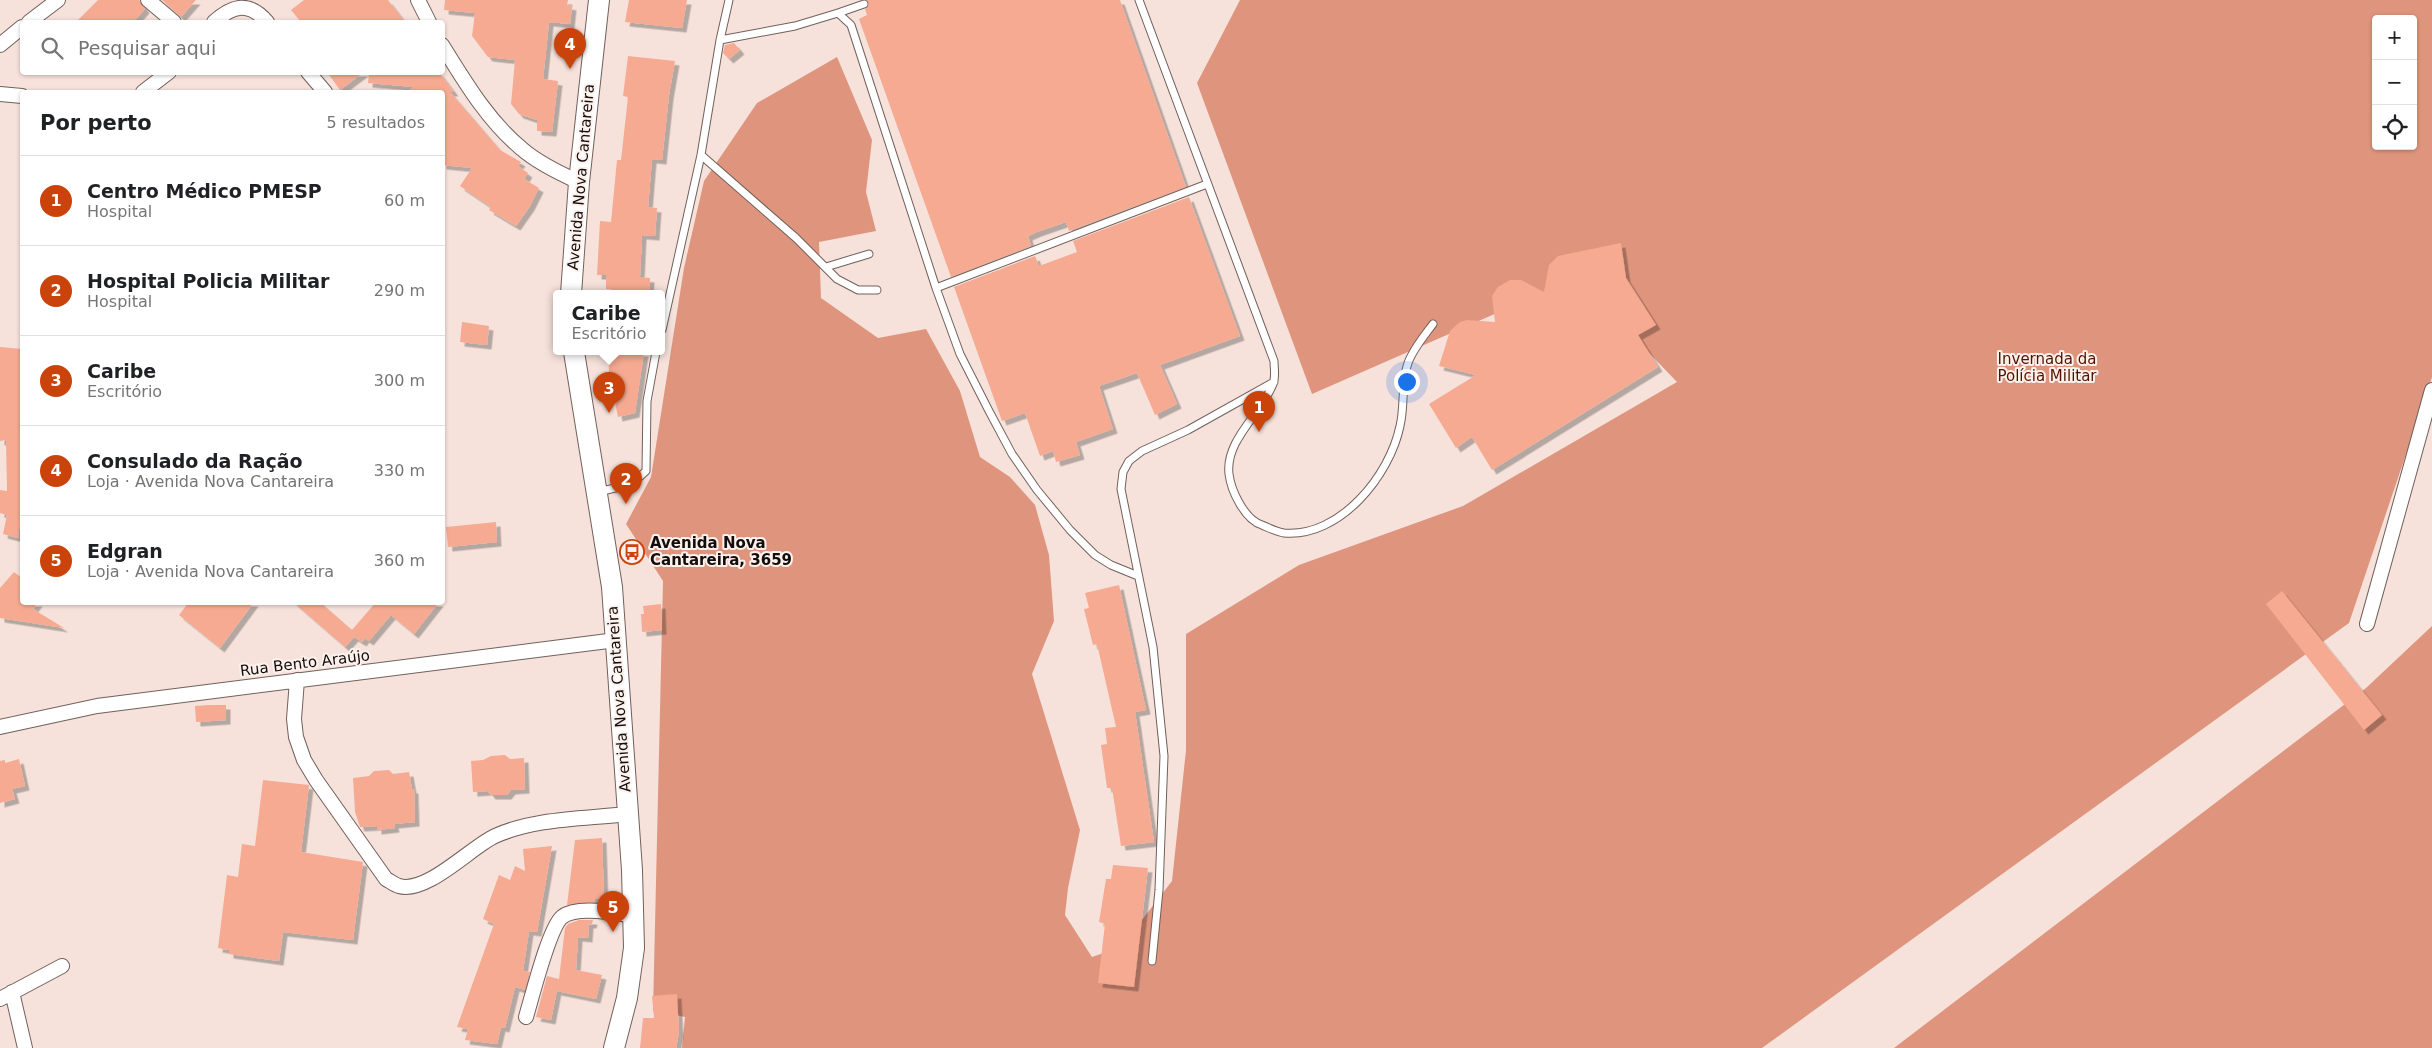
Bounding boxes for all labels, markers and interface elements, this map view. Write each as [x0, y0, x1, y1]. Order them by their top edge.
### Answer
map controls [2372, 15, 2417, 150]
button: + [2372, 15, 2417, 60]
search box [20, 20, 445, 75]
pin: 4 [554, 28, 586, 69]
icon: search [38, 34, 66, 62]
text: Pesquisar aqui [78, 37, 216, 59]
button: − [2372, 60, 2417, 105]
street label: Avenida Nova Cantareira [564, 83, 598, 271]
button: locate [2372, 105, 2417, 150]
text: Por perto [40, 111, 152, 135]
text: 5 resultados [326, 113, 425, 132]
text: Centro Médico PMESP [87, 180, 322, 202]
text: 1 [50, 191, 62, 210]
text: 60 m [384, 191, 425, 210]
text: Hospital [87, 202, 152, 221]
text: Hospital Policia Militar [87, 270, 329, 292]
text: 2 [50, 281, 62, 300]
text: 290 m [374, 281, 425, 300]
popup [553, 290, 665, 355]
text: Hospital [87, 292, 152, 311]
text: Caribe [571, 302, 641, 324]
text: Escritório [571, 324, 647, 343]
park label: Invernada da Polícia Militar [1997, 350, 2097, 385]
text: Caribe [87, 360, 156, 382]
your location [1394, 369, 1420, 395]
text: 3 [50, 371, 62, 390]
text: 300 m [374, 371, 425, 390]
pin: 3 [593, 372, 625, 413]
text: Escritório [87, 382, 162, 401]
pin: 1 [1243, 391, 1275, 432]
text: Consulado da Ração [87, 450, 303, 472]
text: 4 [50, 461, 62, 480]
text: 330 m [374, 461, 425, 480]
pin: 2 [610, 463, 642, 504]
text: Loja · Avenida Nova Cantareira [87, 472, 334, 491]
place label: Avenida Nova Cantareira, 3659 [650, 534, 792, 569]
bus stop icon: Avenida Nova Cantareira, 3659 [619, 539, 645, 565]
text: Edgran [87, 540, 163, 562]
text: 5 [50, 551, 62, 570]
text: 360 m [374, 551, 425, 570]
text: Loja · Avenida Nova Cantareira [87, 562, 334, 581]
street label: Avenida Nova Cantareira [604, 605, 634, 793]
street label: Rua Bento Araújo [239, 646, 371, 680]
pin: 5 [597, 891, 629, 932]

